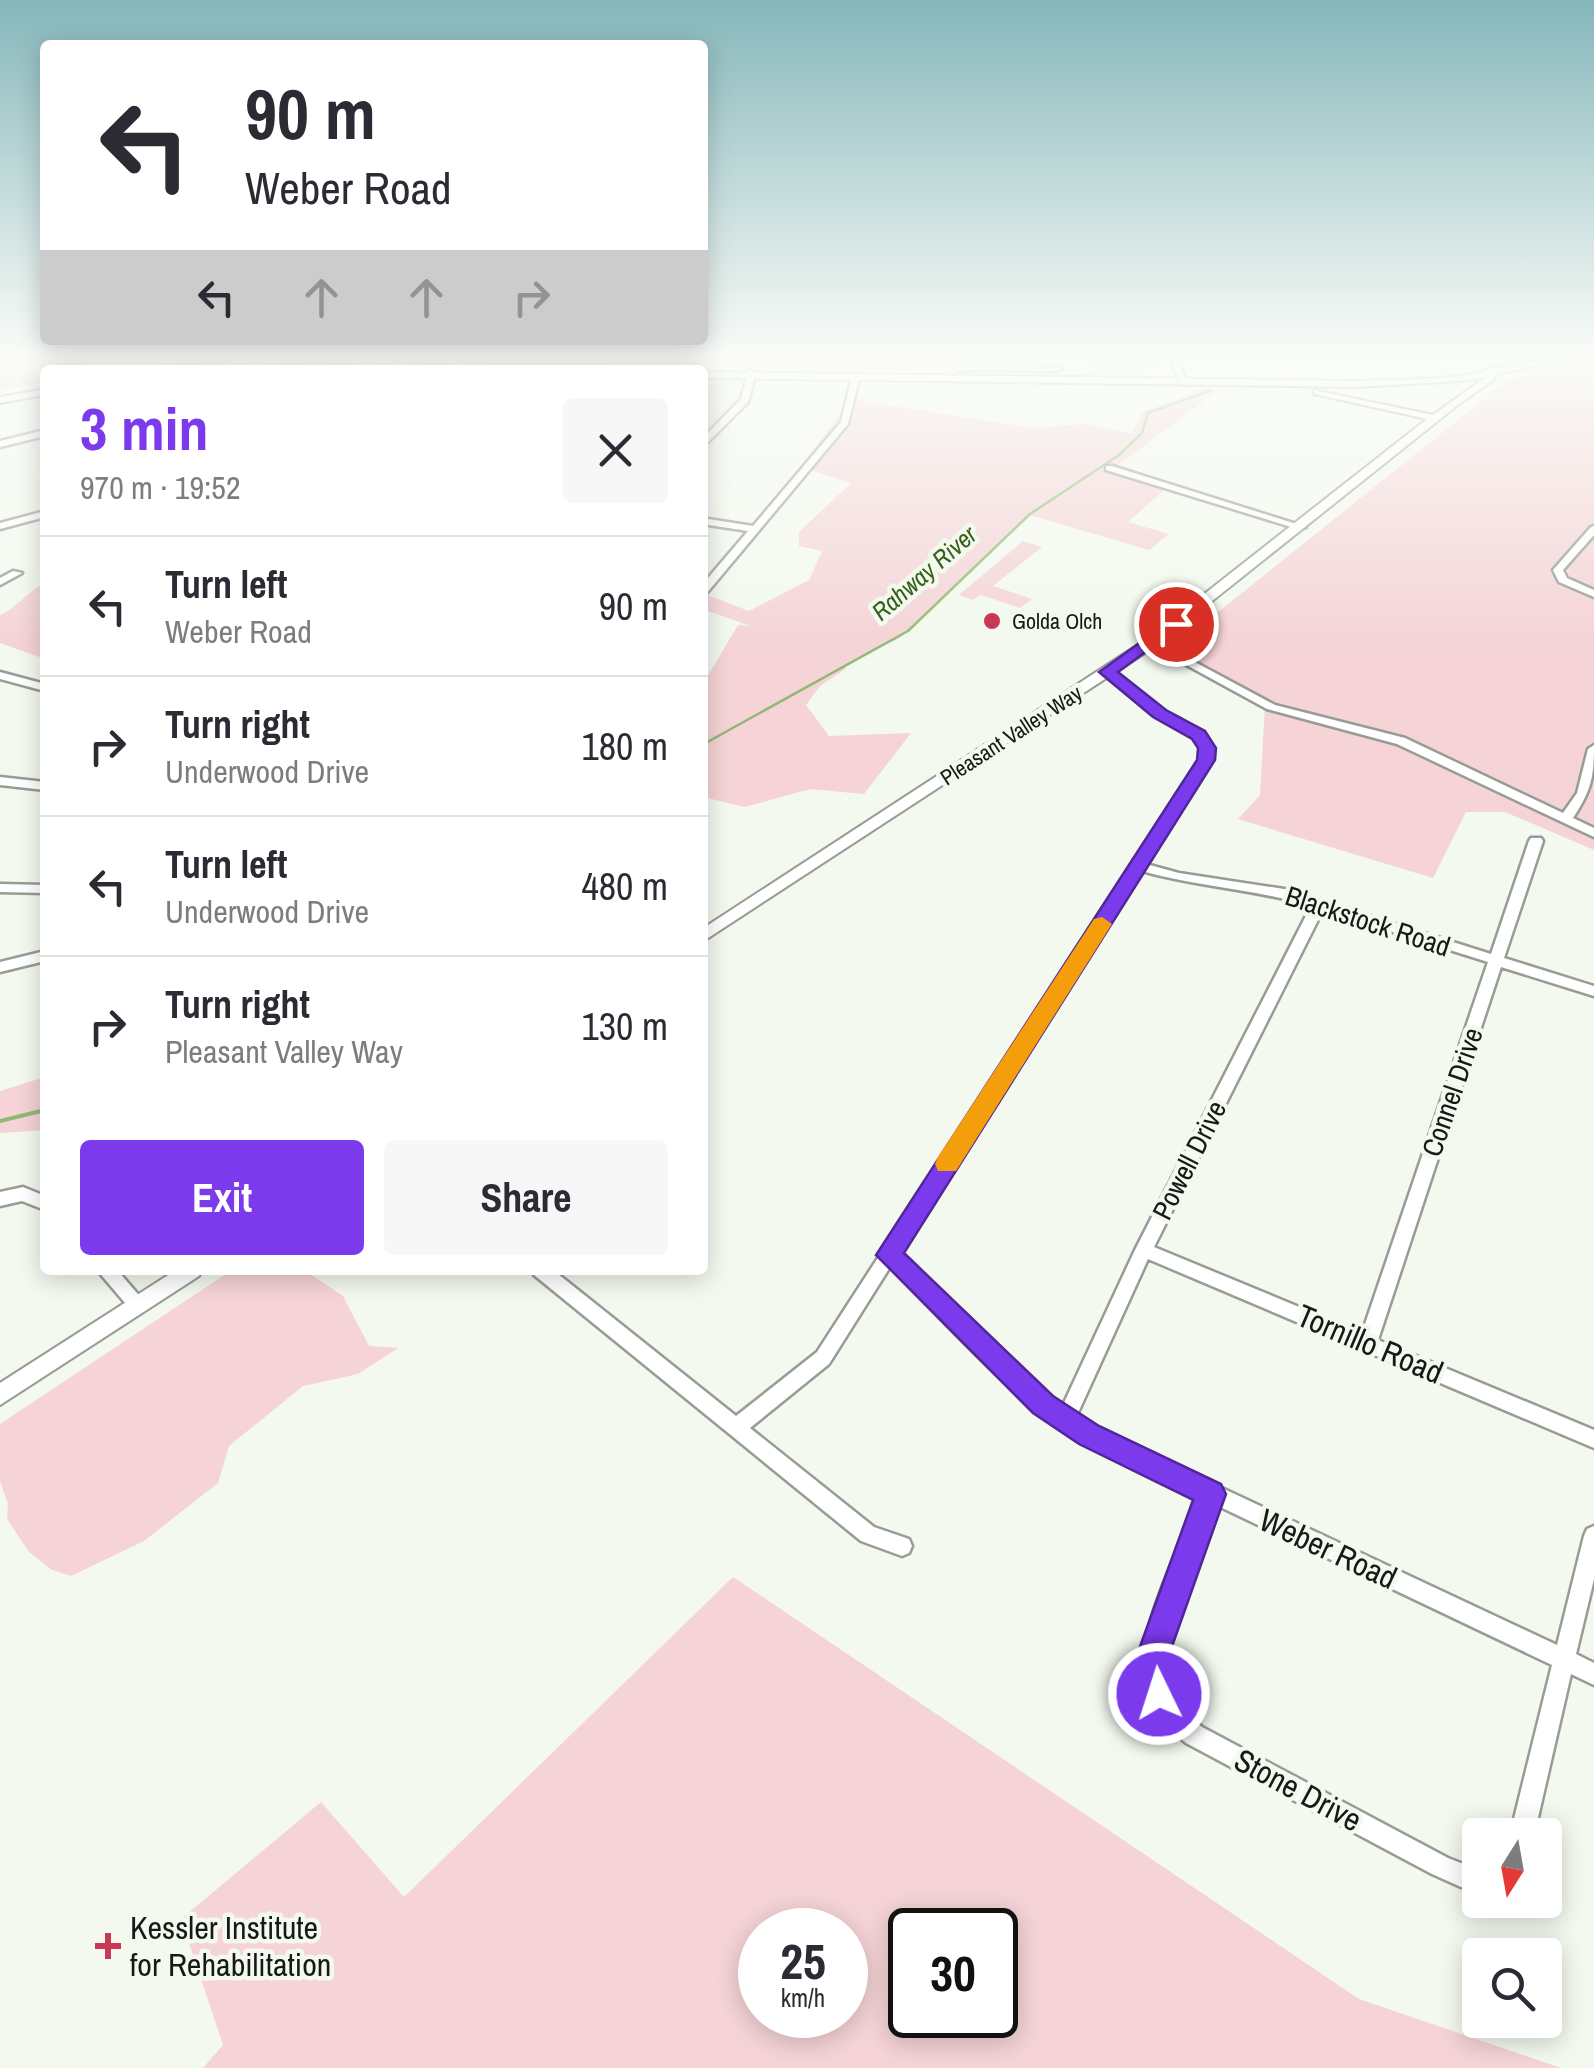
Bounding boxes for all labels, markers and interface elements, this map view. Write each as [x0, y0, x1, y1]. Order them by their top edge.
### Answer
text: 90 m [245, 67, 376, 161]
icon: left [80, 80, 210, 210]
text: Weber Road [245, 157, 452, 218]
icon: left [189, 270, 244, 325]
icon: ahead [294, 270, 349, 325]
icon: ahead [399, 270, 454, 325]
icon: right [504, 270, 559, 325]
text: 3 min [80, 388, 209, 469]
button: close [563, 398, 668, 503]
text: 970 m · 19:52 [80, 466, 240, 509]
water label: Rahway River [864, 517, 985, 628]
text: Turn left [165, 559, 287, 610]
icon: left [80, 579, 135, 634]
text: 90 m [599, 581, 668, 632]
pin [1134, 582, 1219, 667]
icon: arrive [1149, 597, 1204, 652]
place label: Golda Olch [1012, 606, 1102, 636]
text: Weber Road [165, 610, 312, 653]
marker: Golda Olch [981, 610, 1003, 632]
street label: Pleasant Valley Way [934, 678, 1088, 792]
text: Turn right [165, 699, 310, 750]
icon: right [80, 719, 135, 774]
text: 180 m [581, 721, 668, 772]
text: Underwood Drive [165, 750, 369, 793]
text: Turn left [165, 839, 287, 890]
icon: left [80, 859, 135, 914]
text: 480 m [581, 861, 668, 912]
street label: Blackstock Road [1281, 877, 1455, 965]
text: Underwood Drive [165, 890, 369, 933]
text: Turn right [165, 979, 310, 1030]
icon: right [80, 999, 135, 1054]
text: 130 m [581, 1001, 668, 1052]
street label: Connel Drive [1412, 1022, 1492, 1162]
text: Pleasant Valley Way [165, 1030, 403, 1073]
street label: Powell Drive [1143, 1094, 1235, 1226]
button: Exit [80, 1140, 364, 1255]
button: Share [384, 1140, 668, 1255]
street label: Tornillo Road [1291, 1294, 1450, 1394]
street label: Weber Road [1253, 1498, 1404, 1599]
position arrow [1107, 1642, 1211, 1746]
street label: Stone Drive [1227, 1738, 1370, 1841]
north arrow [1462, 1818, 1562, 1918]
map controls [1462, 1818, 1562, 2038]
place label: Kessler Institute for Rehabilitation [130, 1906, 331, 1986]
speed limit sign: 30 [888, 1908, 1018, 2038]
text: 25 [780, 1927, 826, 1995]
marker: Kessler Institute for Rehabilitation [95, 1933, 121, 1959]
button: search [1462, 1938, 1562, 2038]
text: km/h [781, 1981, 825, 2015]

